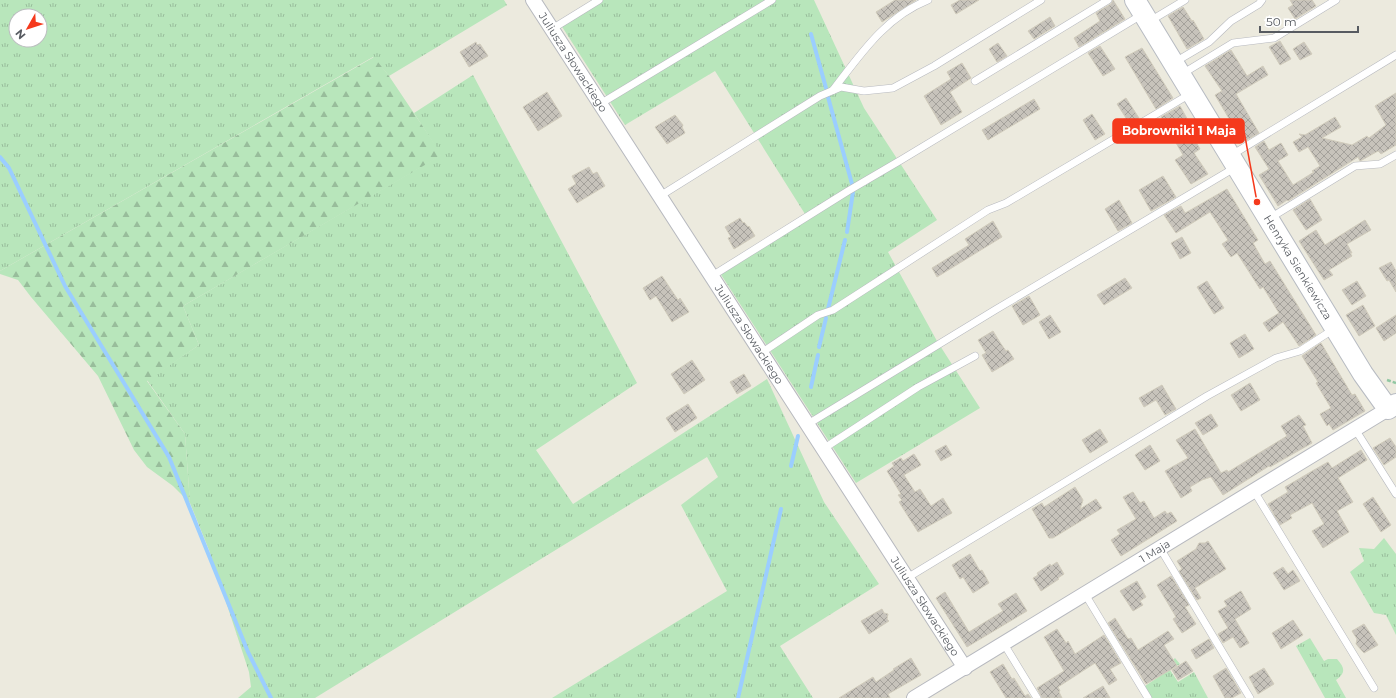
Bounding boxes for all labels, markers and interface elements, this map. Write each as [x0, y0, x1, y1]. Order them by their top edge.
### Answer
north arrow [8, 8, 48, 48]
scale bar [1260, 8, 1358, 34]
street label: Juliusza Słowackiego [535, 9, 611, 115]
text: 50 m [1266, 14, 1297, 29]
text: N [12, 26, 28, 42]
callout: Bobrowniki 1 Maja [1113, 119, 1244, 143]
text: Bobrowniki 1 Maja [1122, 123, 1236, 138]
street label: Henryka Sienkiewicza [1261, 212, 1335, 322]
street label: Juliusza Słowackiego [711, 281, 787, 387]
street label: 1 Maja [1137, 537, 1173, 566]
street label: Juliusza Słowackiego [887, 553, 962, 659]

